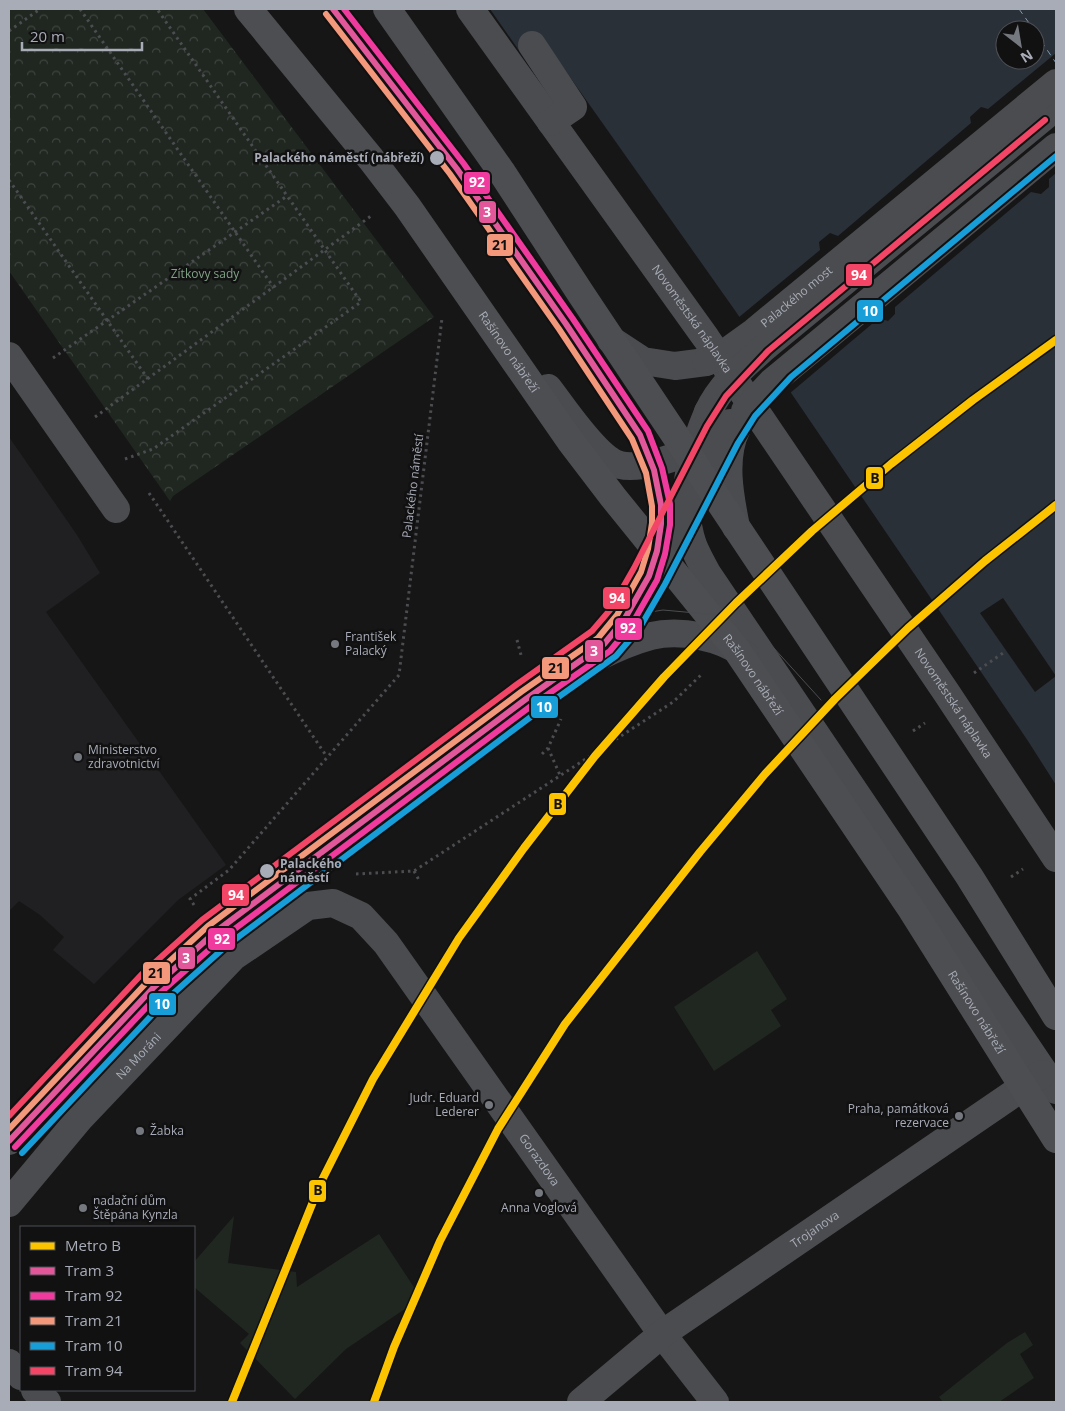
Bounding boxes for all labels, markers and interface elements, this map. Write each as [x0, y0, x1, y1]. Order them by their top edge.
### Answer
scale bar [22, 20, 142, 52]
north arrow [995, 20, 1045, 70]
text: 20 m [30, 26, 65, 46]
text: N [1017, 45, 1037, 68]
place label: Palackého náměstí (nábřeží) [254, 149, 424, 166]
marker: Palackého náměstí (nábřeží) [428, 149, 446, 167]
line badge: 92 [463, 171, 491, 195]
text: 92 [469, 172, 485, 191]
line badge: 3 [478, 200, 497, 224]
text: 3 [483, 202, 491, 221]
line badge: 21 [486, 233, 514, 257]
text: 21 [492, 235, 508, 254]
street label: Novoměstská náplavka [648, 261, 736, 376]
street label: Palackého most [757, 262, 836, 331]
line badge: 94 [845, 263, 873, 287]
park label: Zítkovy sady [171, 265, 240, 282]
text: 94 [851, 265, 867, 284]
line badge: 10 [856, 299, 884, 323]
text: 10 [862, 301, 878, 320]
street label: Rašínovo nábřeží [475, 308, 544, 397]
street label: Palackého náměstí [398, 432, 427, 539]
line badge: B [865, 466, 884, 490]
text: B [870, 468, 880, 487]
line badge: 94 [602, 586, 631, 610]
text: 94 [609, 588, 625, 607]
line badge: 92 [614, 617, 643, 641]
text: 92 [620, 618, 636, 637]
place label: František Palacký [345, 628, 397, 659]
street label: Rašínovo nábřeží [719, 630, 788, 719]
marker: František Palacký [329, 638, 341, 650]
line badge: 3 [584, 639, 604, 663]
text: 3 [590, 641, 598, 660]
street label: Novoměstská náplavka [911, 645, 997, 761]
line badge: 21 [541, 656, 570, 680]
text: 21 [548, 658, 564, 677]
line badge: 10 [530, 695, 559, 719]
text: 10 [536, 697, 552, 716]
place label: Ministerstvo zdravotnictví [88, 741, 160, 772]
marker: Ministerstvo zdravotnictví [72, 751, 84, 763]
line badge: B [548, 792, 567, 816]
text: B [553, 794, 563, 813]
place label: Palackého náměstí [280, 855, 342, 886]
marker: Palackého náměstí [258, 862, 276, 880]
line badge: 94 [221, 883, 250, 907]
text: 94 [228, 885, 244, 904]
line badge: 92 [207, 927, 236, 951]
text: 92 [214, 929, 230, 948]
line badge: 3 [177, 946, 196, 970]
text: 3 [182, 948, 190, 967]
line badge: 21 [142, 961, 171, 985]
text: 21 [148, 963, 164, 982]
street label: Rašínovo nábřeží [944, 967, 1010, 1058]
line badge: 10 [148, 992, 177, 1016]
text: 10 [154, 994, 170, 1013]
street label: Na Moráni [112, 1029, 165, 1083]
place label: Judr. Eduard Lederer [409, 1089, 479, 1120]
marker: Judr. Eduard Lederer [483, 1099, 495, 1111]
place label: Praha, památková rezervace [848, 1100, 949, 1131]
marker: Praha, památková rezervace [953, 1110, 965, 1122]
place label: Žabka [150, 1122, 184, 1139]
marker: Žabka [134, 1125, 146, 1137]
street label: Gorazdova [515, 1130, 564, 1189]
line badge: B [308, 1179, 327, 1203]
text: B [313, 1180, 323, 1199]
marker: Anna Voglová [533, 1187, 545, 1199]
place label: nadační dům Štěpána Kynzla [93, 1192, 178, 1223]
place label: Anna Voglová [501, 1199, 577, 1216]
marker: nadační dům Štěpána Kynzla [77, 1202, 89, 1214]
street label: Trojanova [787, 1206, 842, 1252]
legend [20, 1226, 195, 1391]
text: Metro B [65, 1235, 121, 1255]
text: Tram 3 [65, 1260, 114, 1280]
text: Tram 92 [65, 1285, 123, 1305]
text: Tram 21 [65, 1310, 123, 1330]
text: Tram 10 [65, 1335, 123, 1355]
text: Tram 94 [65, 1360, 123, 1380]

